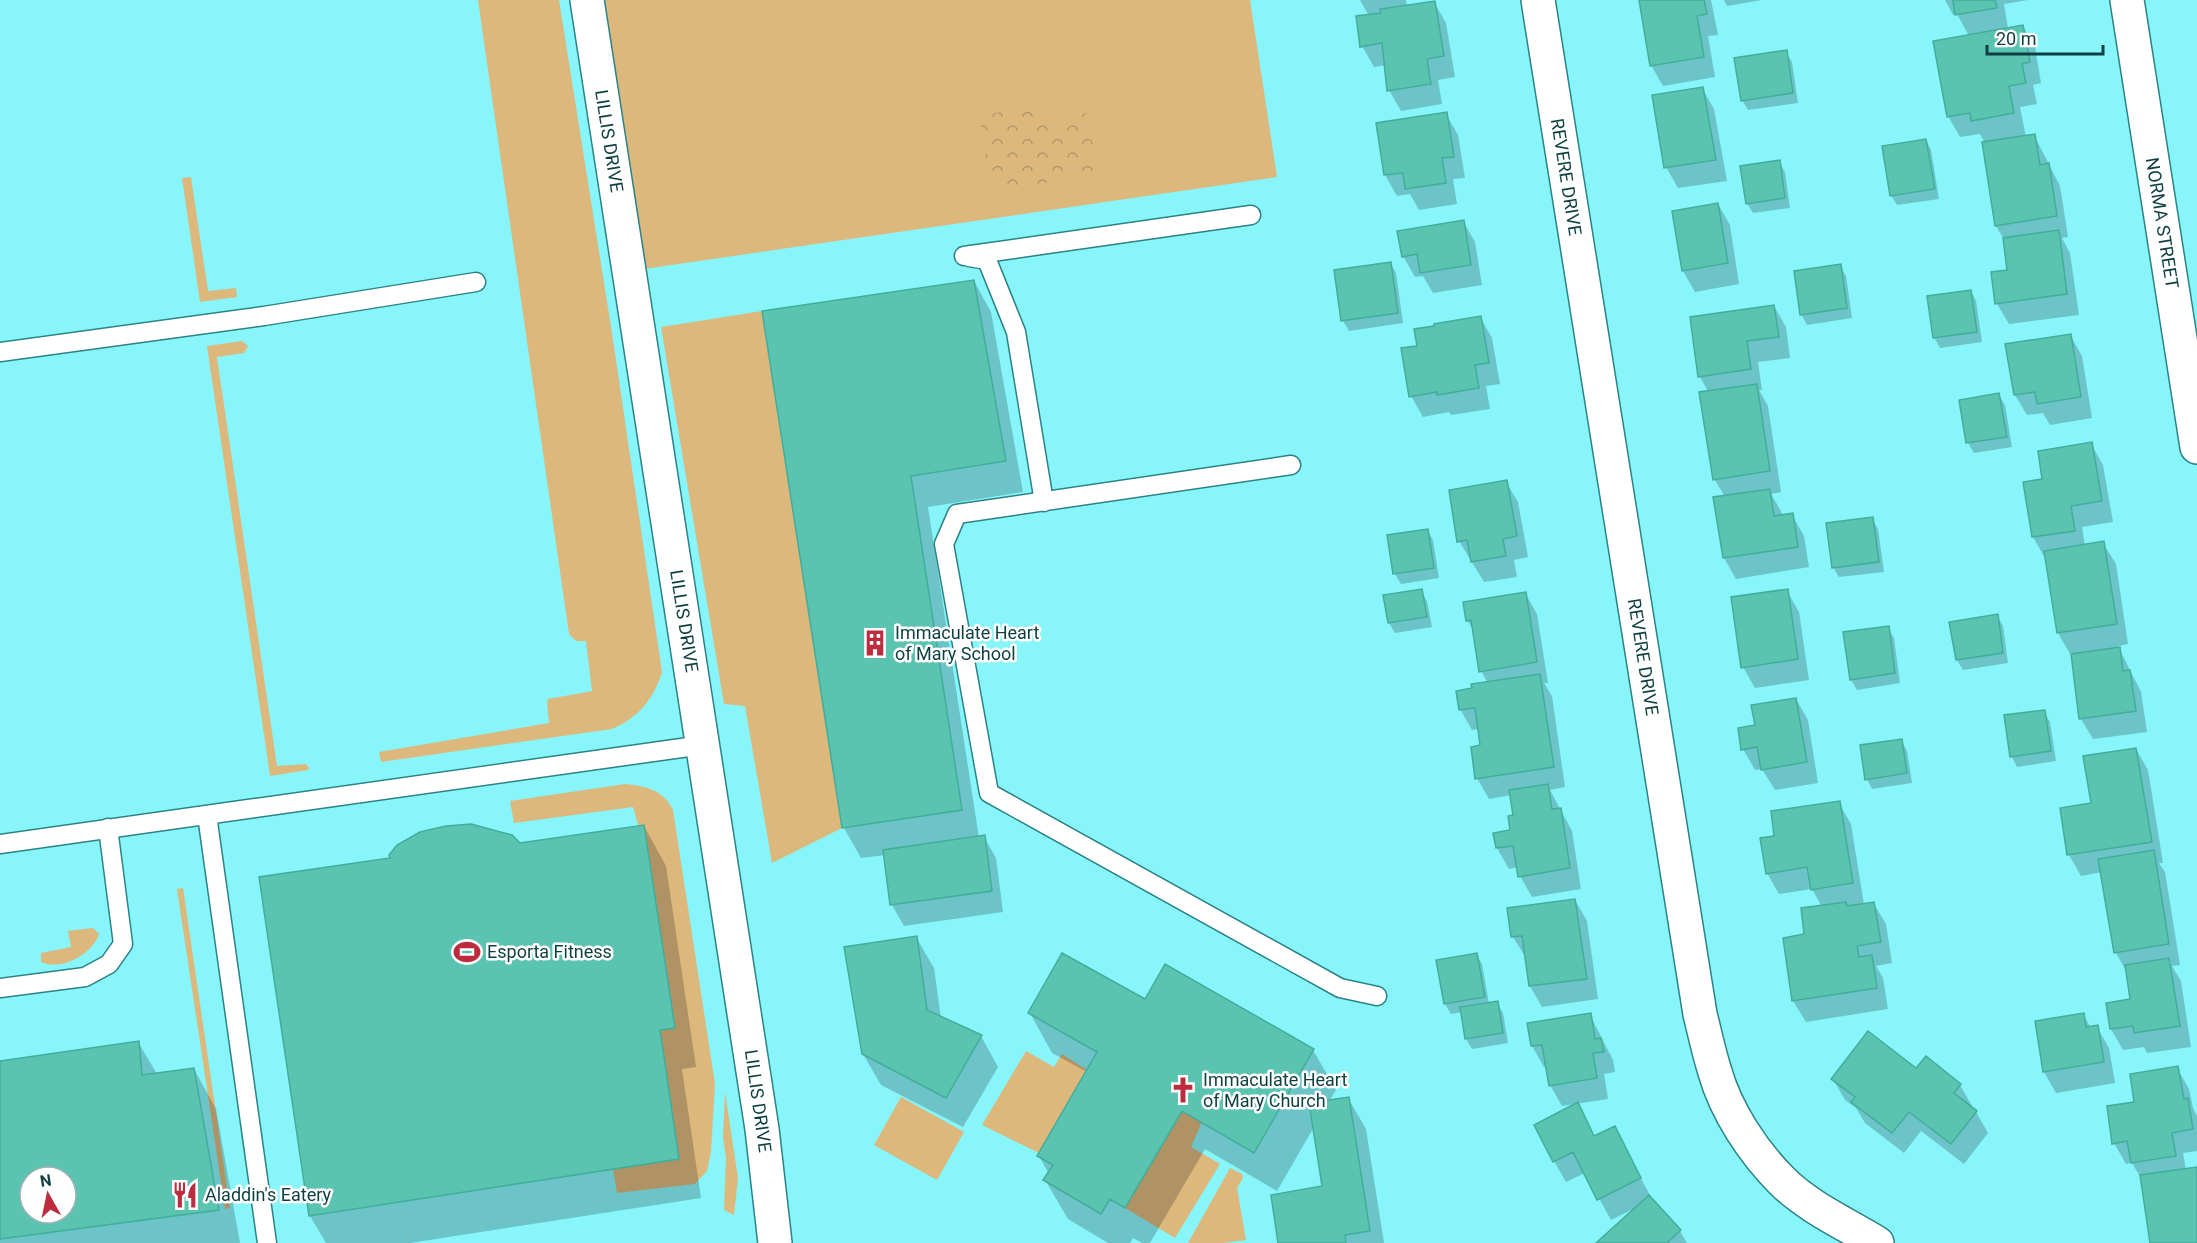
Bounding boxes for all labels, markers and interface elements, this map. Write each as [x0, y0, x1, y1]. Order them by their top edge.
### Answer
scale bar [1987, 18, 2102, 56]
text: 20 m [1996, 28, 2036, 49]
street label: LILLIS DRIVE [591, 88, 628, 194]
street label: REVERE DRIVE [1547, 117, 1586, 237]
street label: NORMA STREET [2142, 156, 2183, 290]
street label: LILLIS DRIVE [666, 568, 703, 674]
street label: REVERE DRIVE [1624, 597, 1663, 717]
place label: Immaculate Heart of Mary School [895, 622, 1039, 664]
building icon: Immaculate Heart of Mary School [860, 628, 890, 658]
sports icon: Esporta Fitness [452, 937, 482, 967]
place label: Esporta Fitness [487, 941, 612, 962]
street label: LILLIS DRIVE [741, 1048, 776, 1154]
place label: Immaculate Heart of Mary Church [1203, 1069, 1347, 1111]
church icon: Immaculate Heart of Mary Church [1168, 1075, 1198, 1105]
north arrow [18, 1165, 78, 1225]
text: N [39, 1170, 53, 1191]
restaurant icon: Aladdin's Eatery [170, 1180, 200, 1210]
place label: Aladdin's Eatery [205, 1184, 332, 1205]

